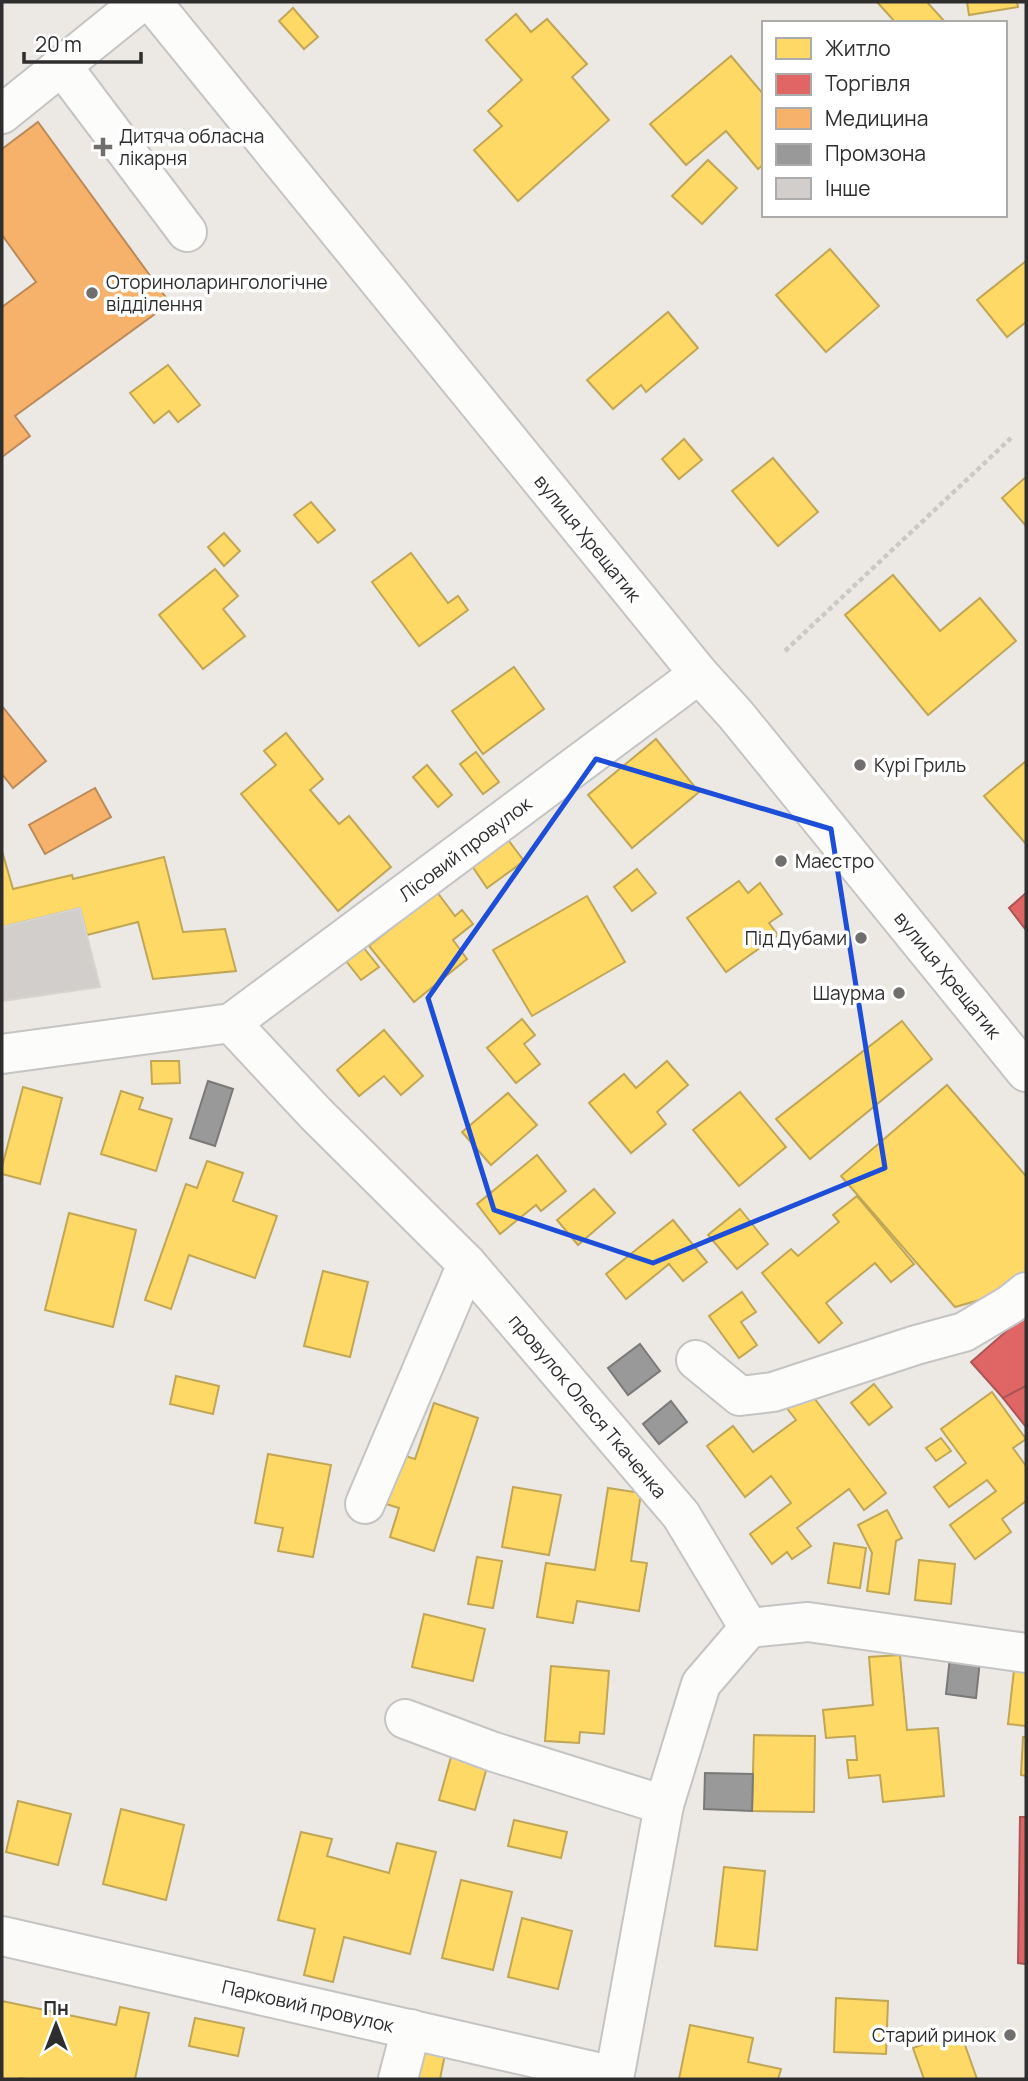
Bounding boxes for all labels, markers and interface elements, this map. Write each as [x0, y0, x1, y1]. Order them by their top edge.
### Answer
scale bar [24, 21, 142, 65]
legend [762, 21, 1007, 217]
text: 20 m [35, 30, 82, 58]
text: Житло [825, 34, 891, 62]
text: Торгівля [825, 69, 910, 97]
text: Медицина [825, 104, 928, 132]
place label: Дитяча обласна лікарня [119, 123, 264, 171]
marker: Дитяча обласна лікарня [93, 137, 113, 157]
text: Промзона [825, 139, 926, 167]
text: Інше [825, 174, 871, 202]
place label: Оториноларингологічне відділення [106, 269, 328, 317]
marker: Оториноларингологічне відділення [84, 285, 100, 301]
street label: вулиця Хрещатик [529, 469, 648, 607]
place label: Курі Гриль [874, 752, 966, 778]
marker: Курі Гриль [852, 757, 868, 773]
street label: Лісовий провулок [393, 790, 537, 907]
place label: Маєстро [795, 848, 874, 874]
marker: Маєстро [773, 853, 789, 869]
street label: вулиця Хрещатик [889, 906, 1008, 1044]
place label: Під Дубами [745, 925, 847, 951]
marker: Під Дубами [853, 930, 869, 946]
place label: Шаурма [813, 980, 885, 1006]
marker: Шаурма [891, 985, 907, 1001]
street label: провулок Олеся Ткаченка [503, 1308, 673, 1504]
street label: Парковий провулок [219, 1974, 397, 2039]
north arrow [21, 1990, 91, 2060]
text: Пн [43, 1995, 69, 2021]
place label: Старий ринок [872, 2022, 997, 2048]
marker: Старий ринок [1002, 2027, 1018, 2043]

